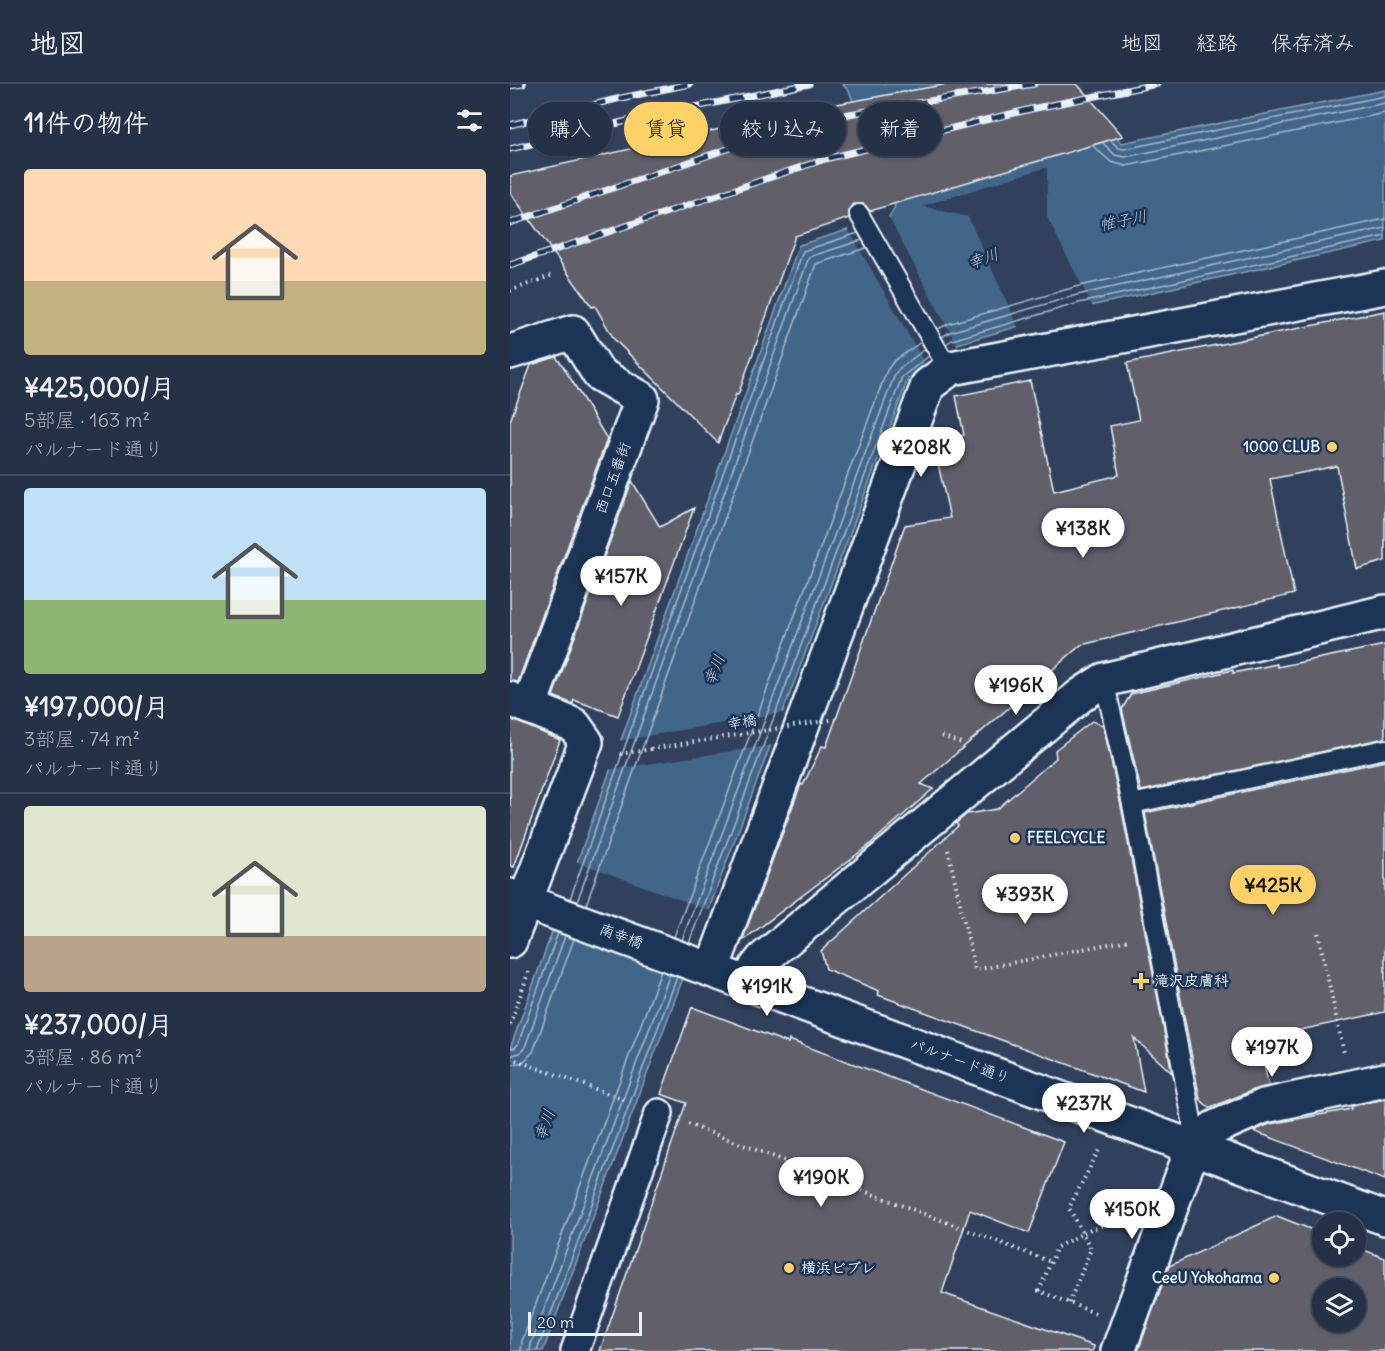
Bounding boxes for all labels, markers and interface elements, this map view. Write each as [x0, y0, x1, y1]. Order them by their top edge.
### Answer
text: 地図 [30, 25, 86, 61]
text: 地図 [1121, 29, 1163, 56]
text: 経路 [1196, 29, 1238, 56]
text: 保存済み [1271, 29, 1355, 56]
chip: 購入 [528, 102, 612, 156]
chip: 賃貸 [624, 102, 708, 156]
chip: 絞り込み [720, 102, 846, 156]
chip: 新着 [858, 102, 942, 156]
icon: filters [453, 104, 486, 137]
text: 11件の物件 [24, 106, 149, 139]
water label: 帷子川 [1098, 206, 1148, 234]
icon: home [201, 208, 309, 316]
water label: 幸川 [965, 243, 1001, 273]
text: ¥425,000/月 [24, 371, 175, 404]
text: 5部屋 · 163 m² [24, 407, 150, 432]
pin: ¥208K [879, 427, 963, 478]
text: ¥208K [891, 434, 951, 459]
text: パルナード通り [24, 436, 164, 461]
place label: 1000 CLUB [1243, 437, 1320, 456]
street label: 西口五番街 [591, 439, 634, 516]
marker: 1000 CLUB [1325, 440, 1339, 454]
pin: ¥138K [1041, 508, 1125, 559]
text: ¥138K [1056, 515, 1110, 540]
icon: home [201, 527, 309, 635]
pin: ¥157K [579, 556, 663, 607]
text: ¥157K [594, 563, 648, 588]
water label: 幸川 [699, 651, 729, 689]
pin: ¥196K [974, 665, 1058, 716]
text: ¥196K [988, 672, 1044, 697]
text: ¥197,000/月 [24, 690, 169, 723]
street label: 幸橋 [726, 710, 758, 733]
text: 3部屋 · 74 m² [24, 726, 140, 751]
text: パルナード通り [24, 755, 164, 780]
place label: FEELCYCLE [1027, 828, 1106, 847]
marker: FEELCYCLE [1008, 831, 1022, 845]
icon: home [201, 845, 309, 953]
pin: ¥425K [1231, 865, 1315, 916]
text: ¥425K [1244, 872, 1302, 897]
pin: ¥393K [983, 874, 1067, 925]
text: ¥393K [996, 881, 1054, 906]
street label: 南幸橋 [597, 919, 646, 952]
pin: ¥191K [725, 966, 809, 1017]
place label: 滝沢皮膚科 [1154, 971, 1229, 990]
marker: 滝沢皮膚科 [1132, 972, 1150, 990]
text: ¥191K [741, 973, 793, 998]
text: ¥237,000/月 [24, 1008, 173, 1041]
pin: ¥197K [1230, 1027, 1314, 1078]
street label: パルナード通り [908, 1034, 1013, 1087]
text: ¥197K [1245, 1034, 1299, 1059]
text: 3部屋 · 86 m² [24, 1044, 142, 1069]
text: パルナード通り [24, 1073, 164, 1098]
pin: ¥237K [1042, 1083, 1126, 1134]
text: ¥237K [1056, 1090, 1112, 1115]
water label: 幸川 [529, 1107, 559, 1143]
pin: ¥190K [779, 1157, 863, 1208]
text: ¥190K [793, 1164, 849, 1189]
pin: ¥150K [1090, 1189, 1174, 1240]
text: ¥150K [1104, 1196, 1160, 1221]
map controls [1312, 1212, 1366, 1332]
button: locate [1312, 1212, 1366, 1266]
place label: 横浜ビブレ [801, 1258, 876, 1277]
marker: 横浜ビブレ [782, 1261, 796, 1275]
place label: CeeU Yokohama [1152, 1268, 1262, 1287]
marker: CeeU Yokohama [1267, 1271, 1281, 1285]
button: layers [1312, 1278, 1366, 1332]
scale bar [528, 1309, 642, 1336]
text: 20 m [537, 1312, 574, 1332]

